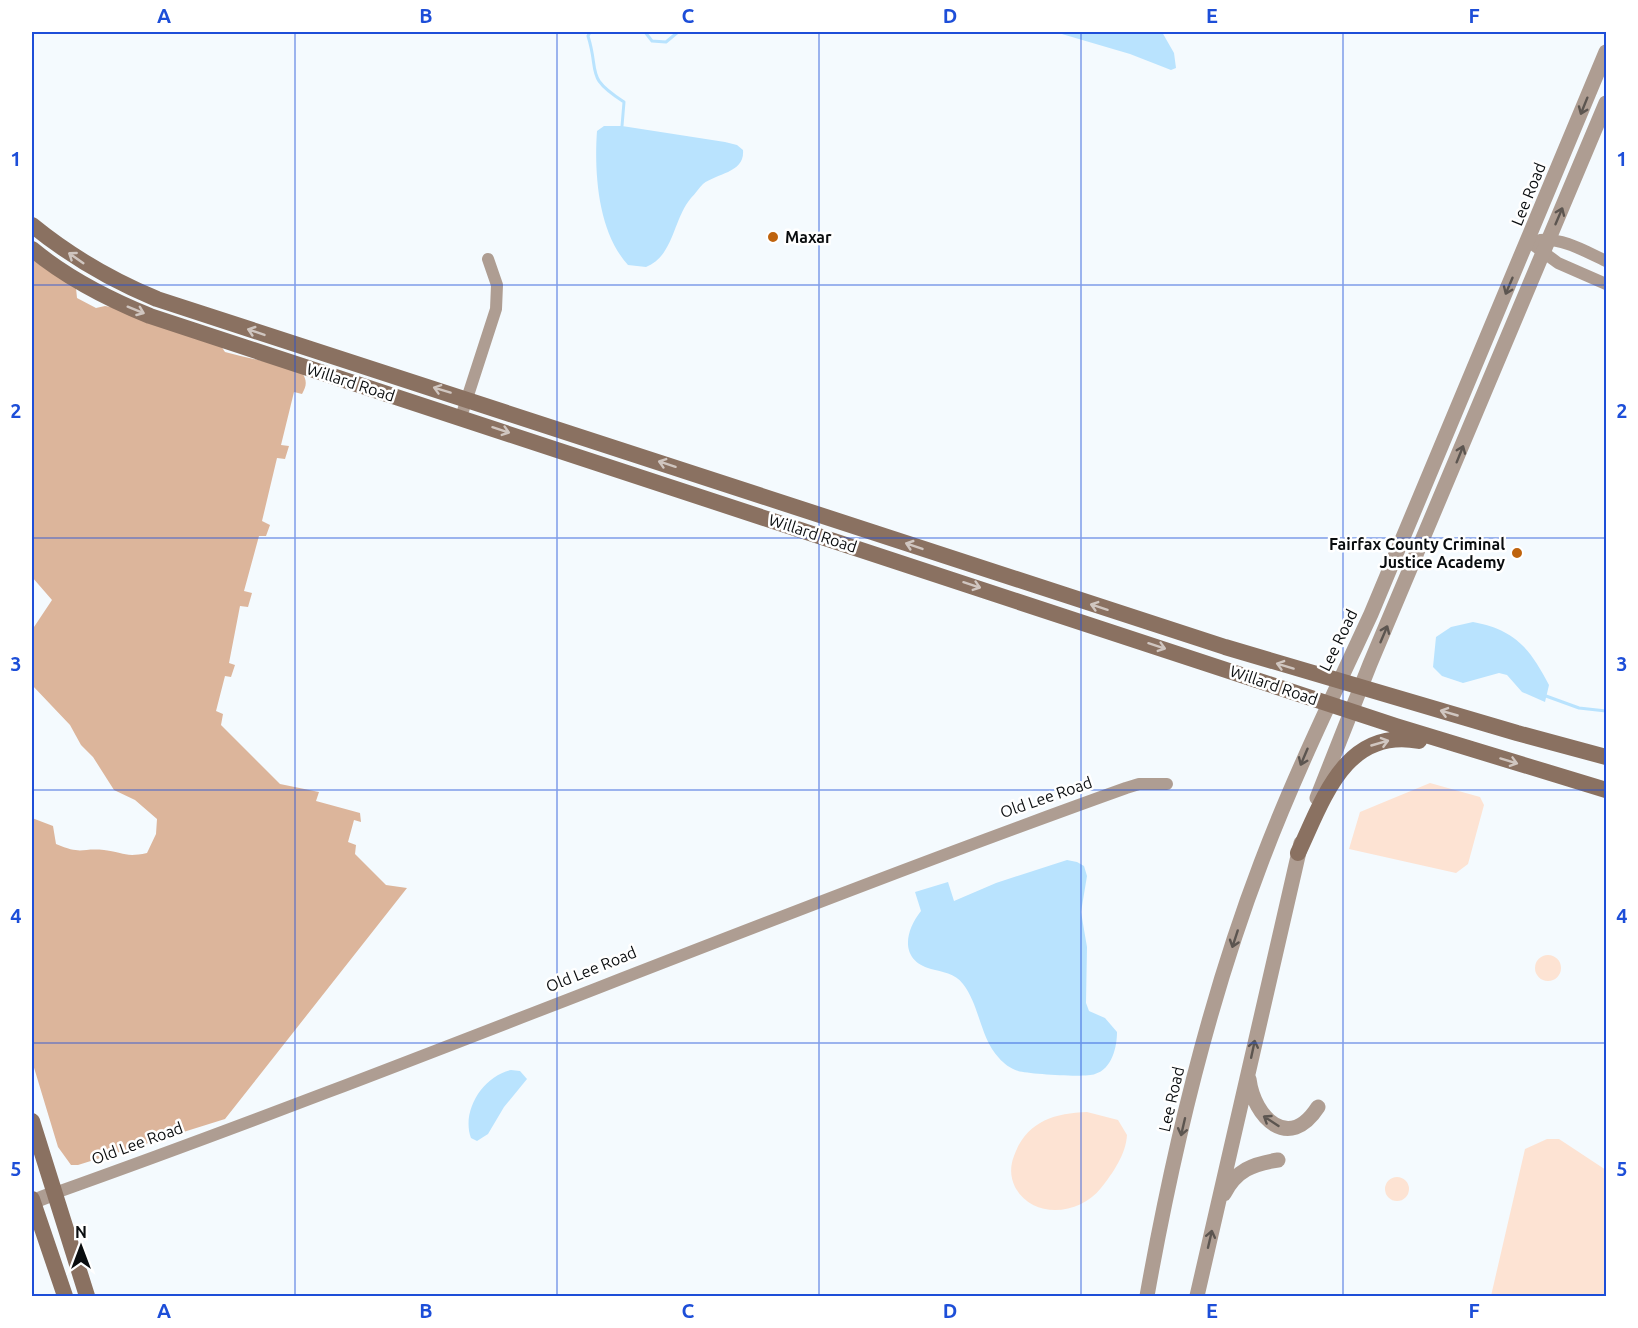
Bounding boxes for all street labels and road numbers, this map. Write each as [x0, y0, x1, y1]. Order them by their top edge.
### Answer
street label: Lee Road [1507, 160, 1549, 228]
street label: Willard Road [305, 359, 397, 405]
street label: Willard Road [767, 510, 859, 556]
street label: Lee Road [1315, 606, 1361, 674]
street label: Willard Road [1228, 662, 1320, 708]
street label: Old Lee Road [998, 773, 1094, 821]
street label: Old Lee Road [543, 943, 639, 995]
street label: Lee Road [1155, 1065, 1187, 1133]
street label: Old Lee Road [89, 1118, 185, 1168]

